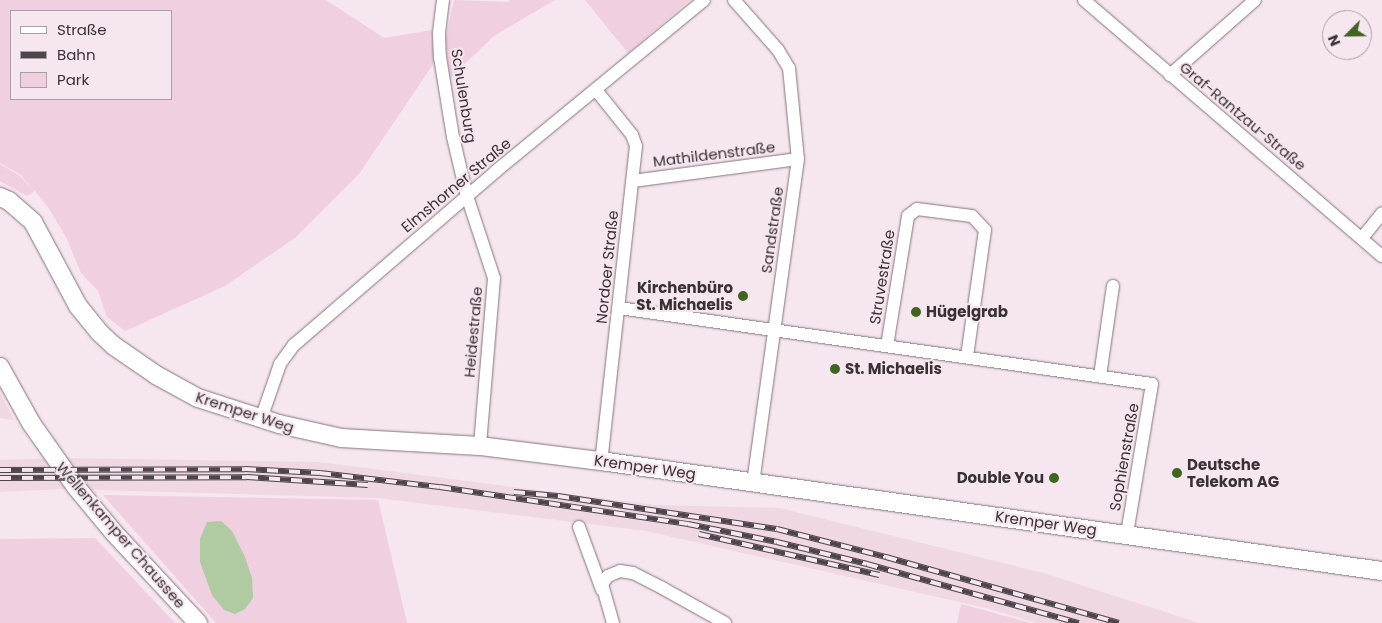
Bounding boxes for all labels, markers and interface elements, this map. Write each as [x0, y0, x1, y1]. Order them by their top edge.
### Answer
legend [10, 10, 172, 100]
north arrow [1322, 10, 1372, 60]
text: Straße [57, 19, 107, 40]
text: N [1323, 32, 1345, 49]
text: Bahn [57, 44, 96, 65]
street label: Schulenburg [448, 48, 480, 144]
street label: Graf-Rantzau-Straße [1176, 58, 1310, 174]
text: Park [57, 69, 89, 90]
street label: Elmshorner Straße [398, 134, 514, 236]
street label: Mathildenstraße [652, 138, 776, 170]
street label: Sandstraße [757, 186, 787, 274]
street label: Nordoer Straße [592, 209, 622, 325]
street label: Struvestraße [866, 228, 898, 326]
place label: Kirchenbüro St. Michaelis [636, 278, 733, 313]
street label: Heidestraße [460, 286, 486, 378]
marker: Kirchenbüro St. Michaelis [737, 290, 749, 302]
place label: Hügelgrab [926, 303, 1008, 321]
marker: Hügelgrab [910, 306, 922, 318]
place label: St. Michaelis [845, 360, 942, 378]
marker: St. Michaelis [829, 363, 841, 375]
street label: Kremper Weg [194, 388, 296, 436]
street label: Sophienstraße [1106, 402, 1142, 512]
street label: Kremper Weg [593, 451, 697, 483]
place label: Deutsche Telekom AG [1187, 455, 1279, 490]
street label: Wellenkamper Chaussee [53, 458, 189, 612]
marker: Deutsche Telekom AG [1171, 467, 1183, 479]
place label: Double You [957, 469, 1044, 487]
marker: Double You [1048, 472, 1060, 484]
street label: Kremper Weg [994, 507, 1098, 539]

